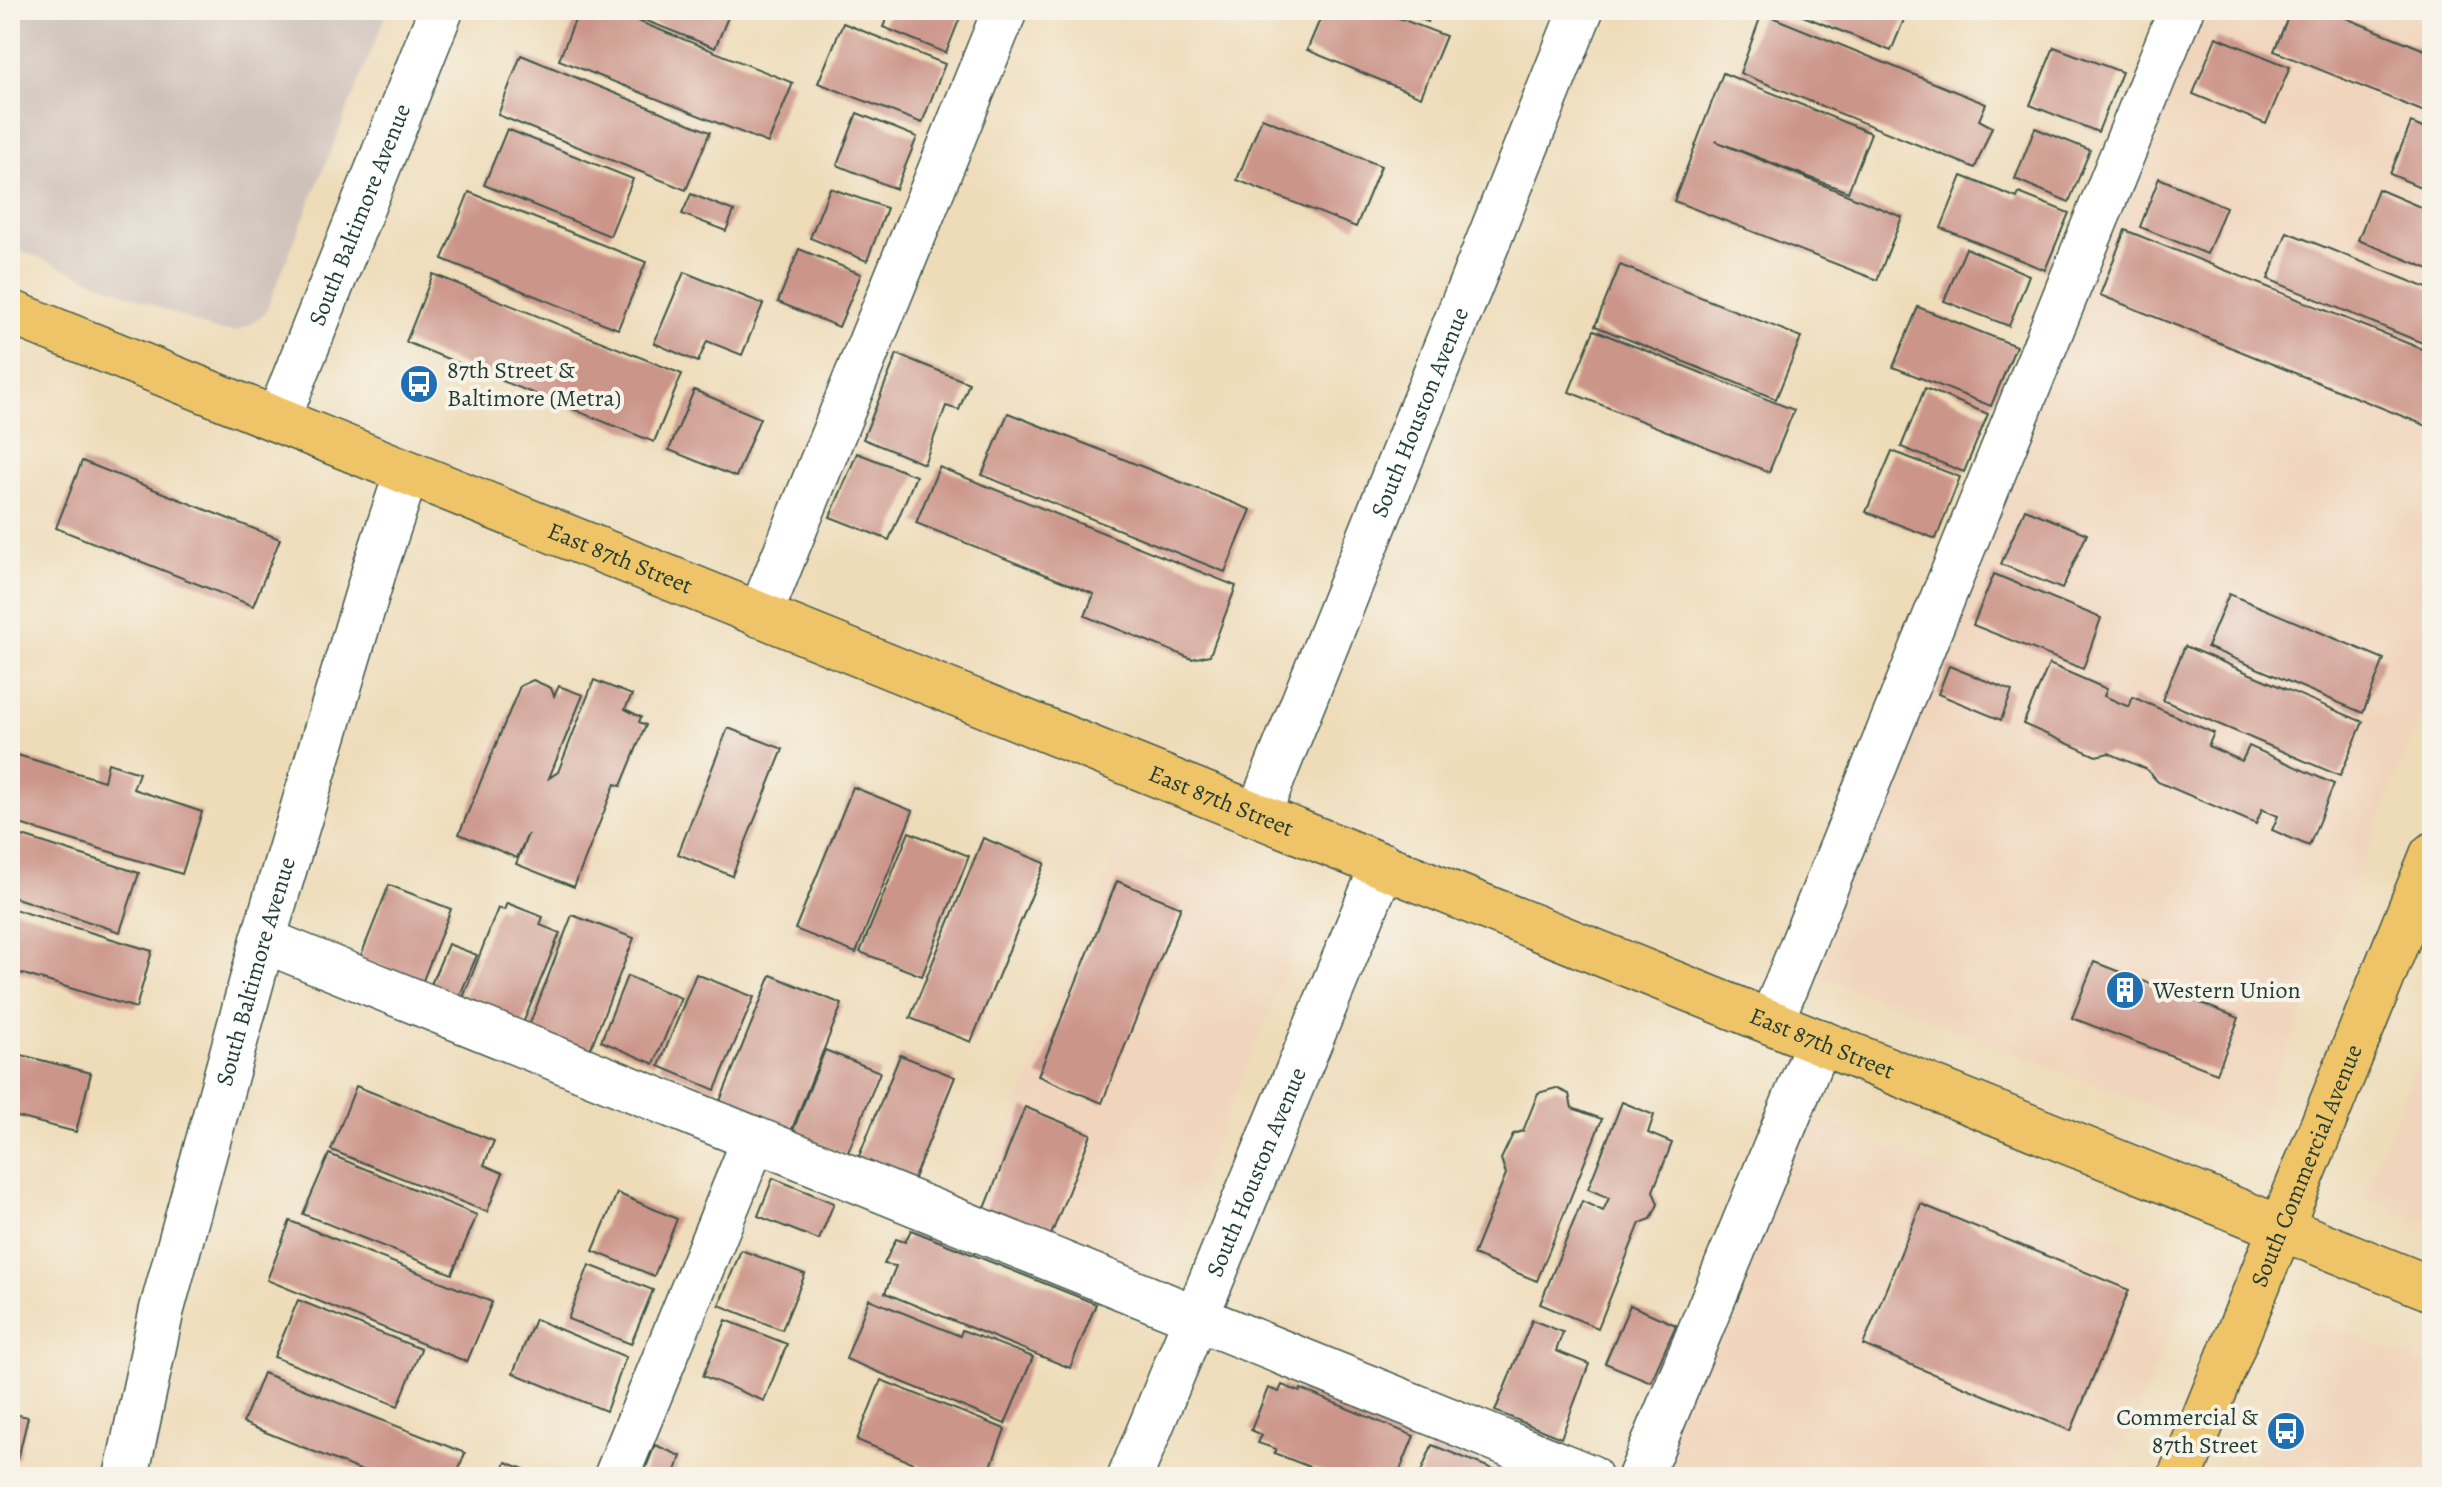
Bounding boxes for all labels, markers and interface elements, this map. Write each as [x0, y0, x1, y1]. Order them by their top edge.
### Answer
street label: South Baltimore Avenue [301, 99, 418, 330]
street label: South Houston Avenue [1363, 302, 1476, 522]
place label: 87th Street & Baltimore (Metra) [447, 354, 621, 414]
bus stop icon: 87th Street & Baltimore (Metra) [398, 363, 440, 405]
street label: East 87th Street [543, 515, 697, 602]
street label: East 87th Street [1144, 757, 1298, 844]
street label: South Baltimore Avenue [208, 853, 303, 1090]
building icon: Western Union [2104, 969, 2146, 1011]
place label: Western Union [2152, 974, 2301, 1006]
street label: East 87th Street [1745, 999, 1899, 1087]
street label: South Commercial Avenue [2243, 1039, 2370, 1292]
street label: South Houston Avenue [1198, 1062, 1314, 1282]
place label: Commercial & 87th Street [2116, 1401, 2258, 1461]
bus stop icon: Commercial & 87th Street [2265, 1410, 2307, 1452]

